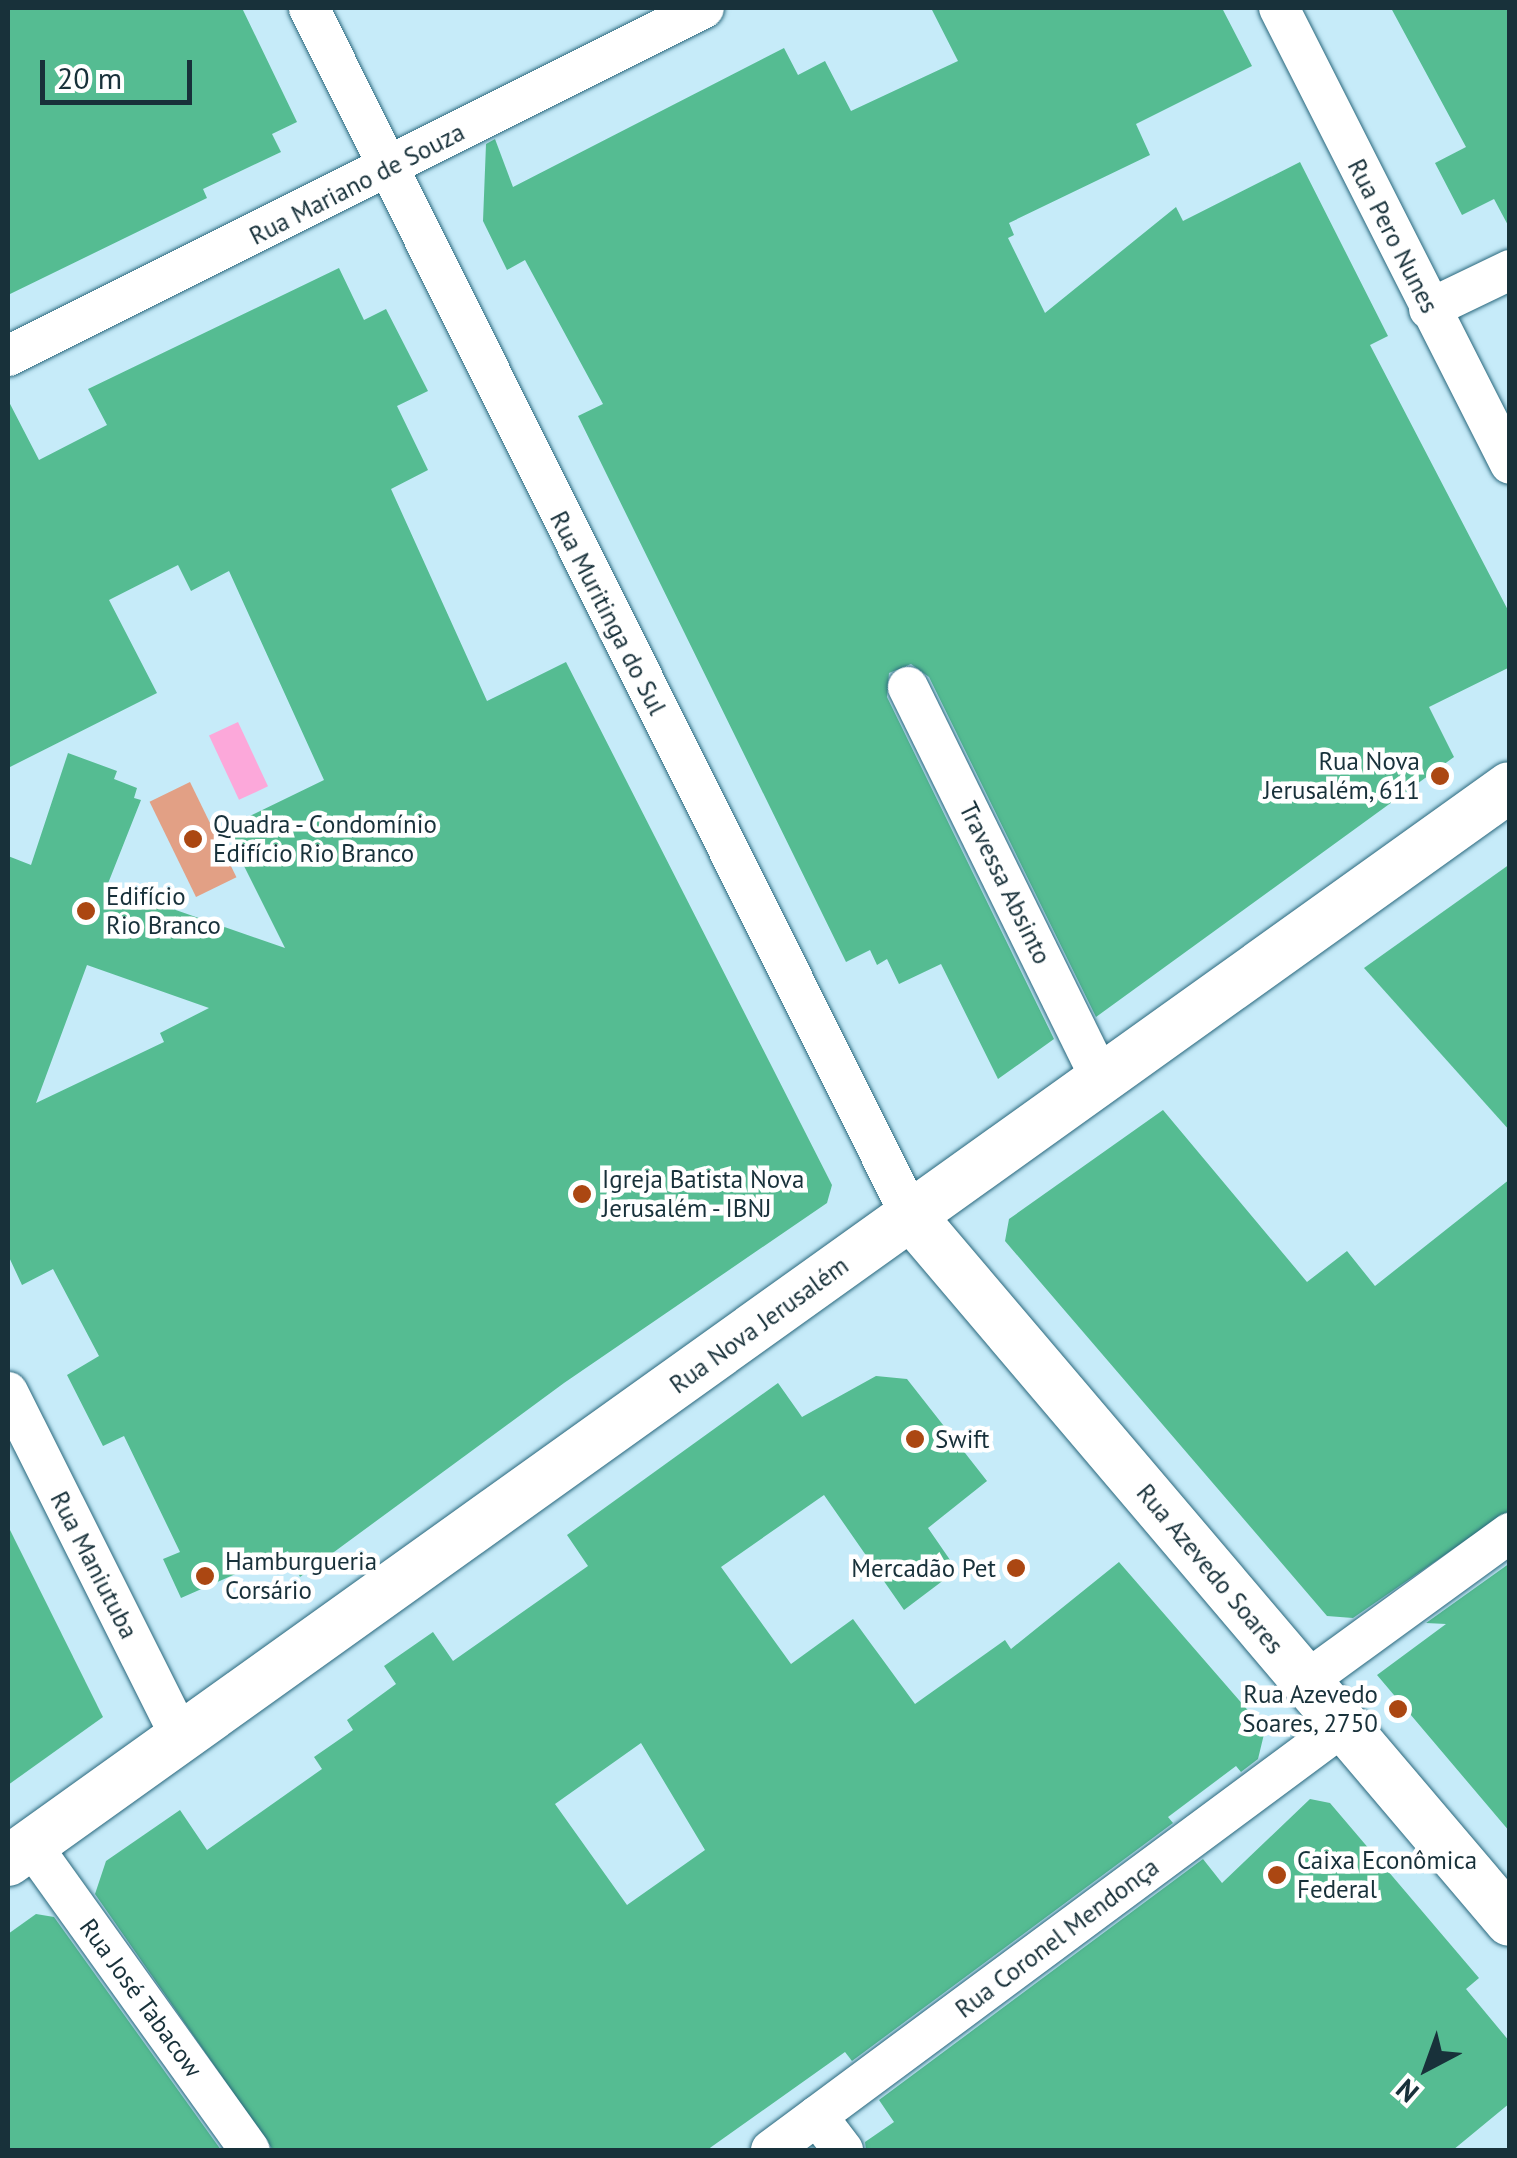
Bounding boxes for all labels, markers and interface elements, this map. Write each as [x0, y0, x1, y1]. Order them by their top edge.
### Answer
scale bar [45, 40, 198, 102]
text: 20 m [57, 58, 122, 97]
street label: Rua Mariano de Souza [244, 117, 470, 251]
street label: Rua Pero Nunes [1341, 154, 1445, 318]
street label: Rua Muritinga do Sul [544, 506, 672, 720]
place label: Rua Nova Jerusalém, 611 [1262, 747, 1420, 806]
marker: Rua Nova Jerusalém, 611 [1429, 765, 1451, 787]
street label: Travessa Absinto [953, 797, 1057, 969]
place label: Quadra - Condomínio Edifício Rio Branco [213, 810, 441, 869]
marker: Quadra - Condomínio Edifício Rio Branco [182, 828, 204, 850]
place label: Edifício Rio Branco [106, 882, 221, 941]
marker: Edifício Rio Branco [75, 900, 97, 922]
place label: Igreja Batista Nova Jerusalém - IBNJ [602, 1165, 804, 1224]
marker: Igreja Batista Nova Jerusalém - IBNJ [571, 1183, 593, 1205]
street label: Rua Nova Jerusalém [664, 1250, 854, 1400]
place label: Swift [935, 1424, 989, 1454]
marker: Swift [904, 1428, 926, 1450]
street label: Rua Azevedo Soares [1130, 1478, 1290, 1660]
street label: Rua Maniutuba [44, 1486, 144, 1644]
place label: Hamburgueria Corsário [225, 1547, 377, 1606]
place label: Mercadão Pet [851, 1553, 996, 1583]
marker: Mercadão Pet [1005, 1557, 1027, 1579]
marker: Hamburgueria Corsário [194, 1565, 216, 1587]
place label: Rua Azevedo Soares, 2750 [1240, 1680, 1378, 1739]
marker: Rua Azevedo Soares, 2750 [1387, 1698, 1409, 1720]
place label: Caixa Econômica Federal [1297, 1846, 1477, 1905]
street label: Rua Coronel Mendonça [950, 1852, 1164, 2024]
marker: Caixa Econômica Federal [1266, 1864, 1288, 1886]
street label: Rua José Tabacow [73, 1913, 209, 2083]
north arrow [1377, 2018, 1477, 2118]
text: N [1388, 2071, 1426, 2111]

